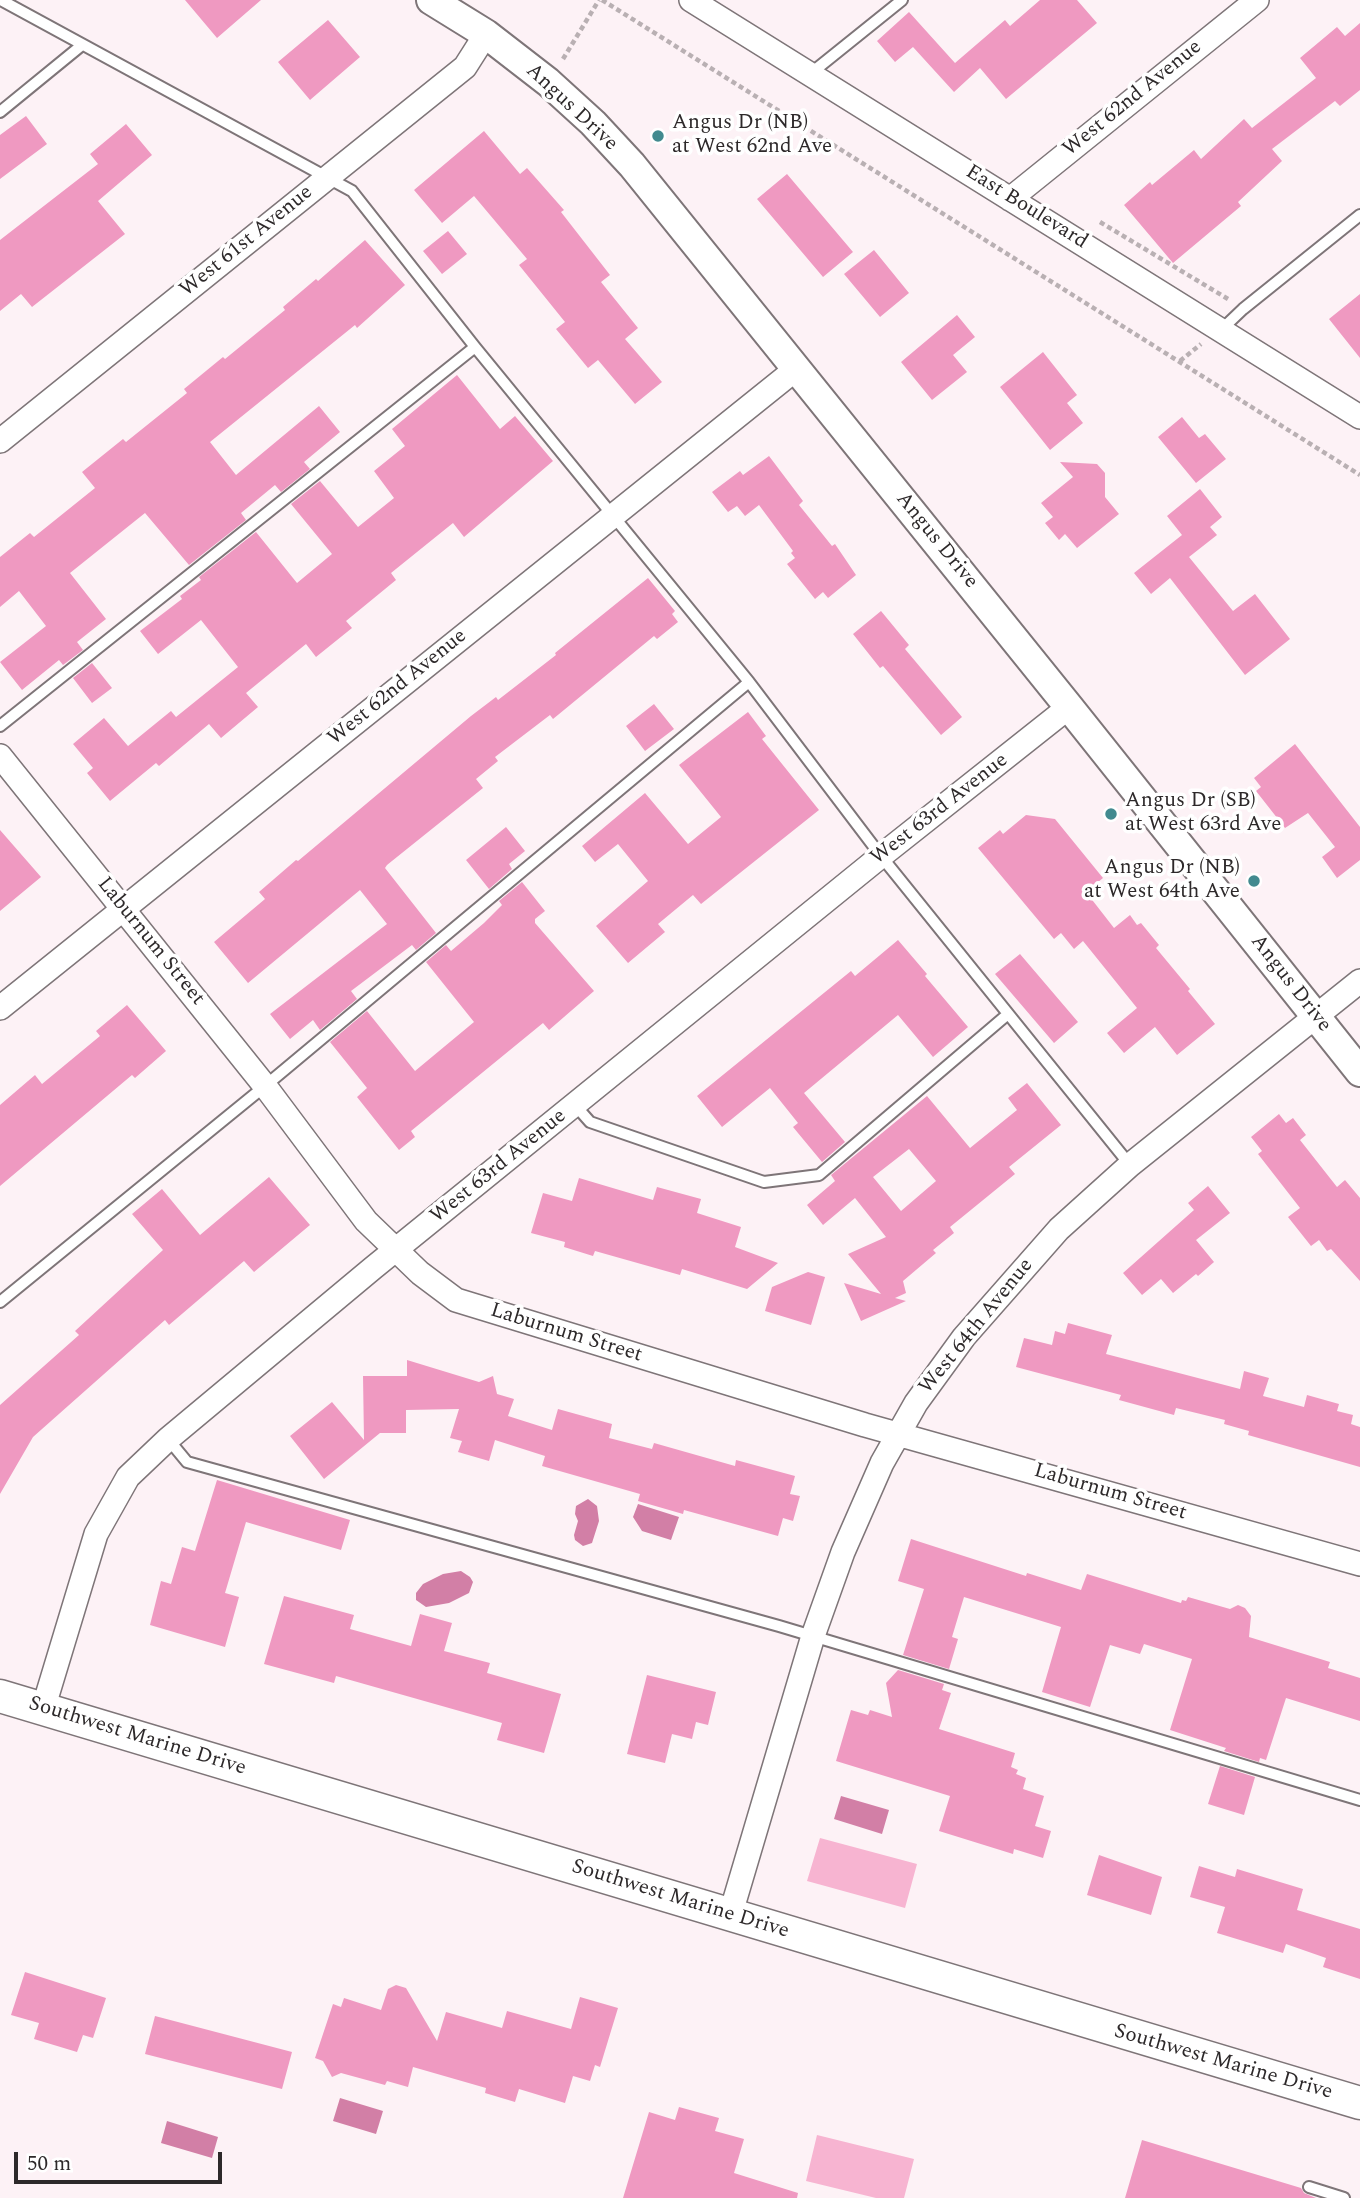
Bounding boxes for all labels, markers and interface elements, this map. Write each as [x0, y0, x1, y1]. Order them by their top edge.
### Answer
street label: West 62nd Avenue [1058, 35, 1208, 163]
street label: Angus Drive [520, 59, 622, 157]
place label: Angus Dr (NB) at West 62nd Ave [672, 111, 832, 161]
marker: Angus Dr (NB) at West 62nd Ave [650, 128, 666, 144]
street label: East Boulevard [960, 160, 1092, 256]
street label: West 61st Avenue [175, 181, 319, 303]
street label: Angus Drive [889, 488, 983, 594]
street label: West 62nd Avenue [323, 624, 473, 752]
street label: West 63rd Avenue [866, 748, 1014, 872]
place label: Angus Dr (SB) at West 63rd Ave [1125, 789, 1281, 839]
marker: Angus Dr (SB) at West 63rd Ave [1103, 806, 1119, 822]
place label: Angus Dr (NB) at West 64th Ave [1084, 856, 1240, 906]
street label: Laburnum Street [91, 873, 209, 1011]
marker: Angus Dr (NB) at West 64th Ave [1246, 873, 1262, 889]
street label: Angus Drive [1244, 930, 1336, 1038]
street label: West 63rd Avenue [426, 1104, 572, 1230]
street label: West 64th Avenue [915, 1254, 1039, 1400]
street label: Laburnum Street [487, 1299, 645, 1369]
street label: Laburnum Street [1031, 1459, 1189, 1527]
street label: Southwest Marine Drive [25, 1692, 249, 1782]
street label: Southwest Marine Drive [568, 1855, 792, 1945]
street label: Southwest Marine Drive [1111, 2020, 1335, 2106]
scale bar [18, 2138, 226, 2182]
text: 50 m [27, 2148, 71, 2180]

